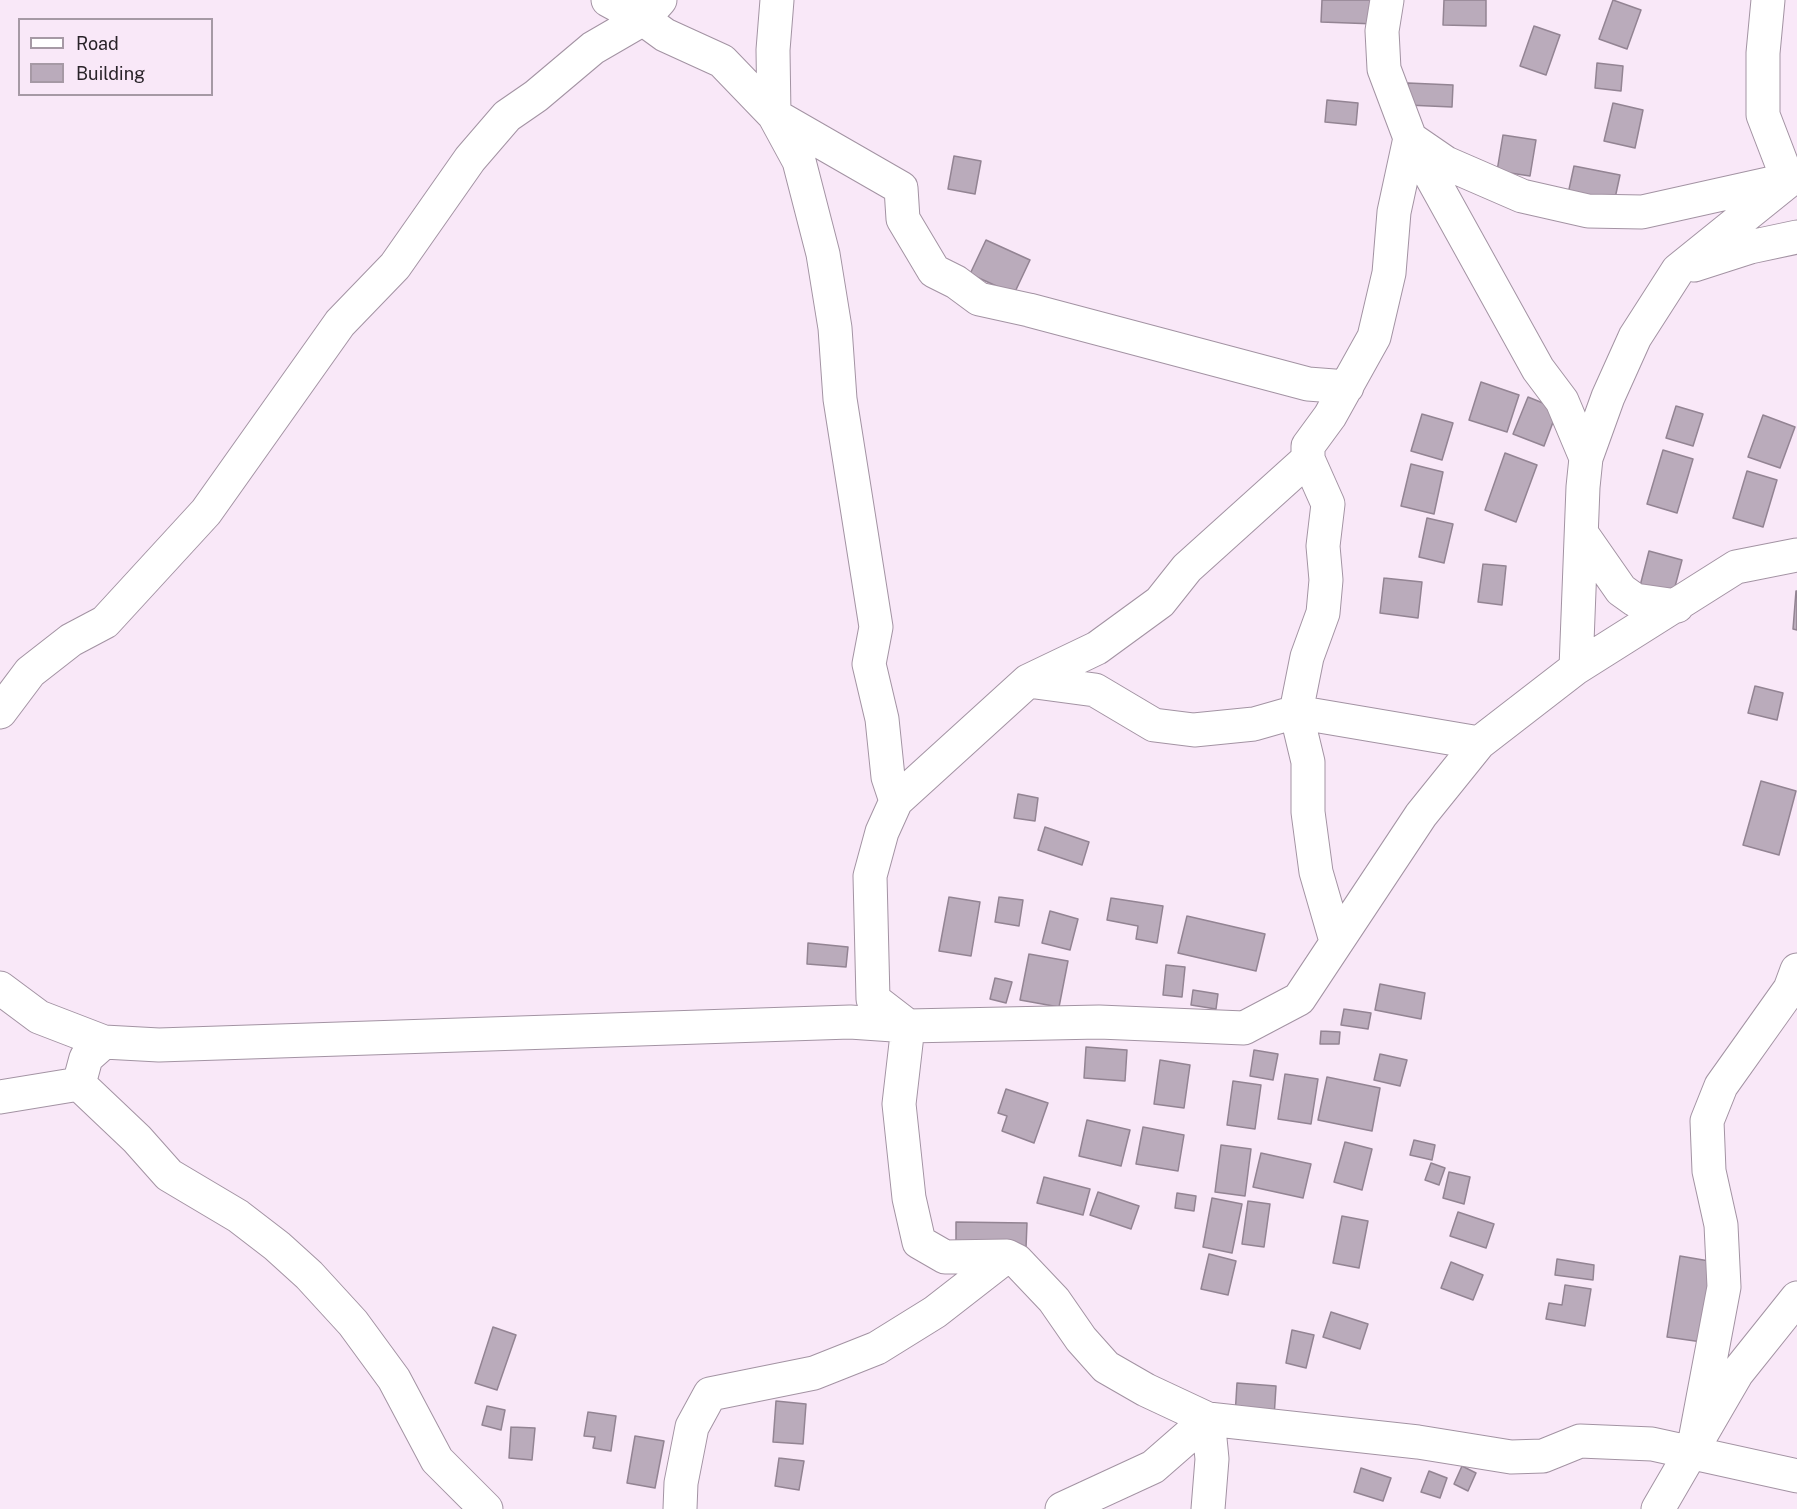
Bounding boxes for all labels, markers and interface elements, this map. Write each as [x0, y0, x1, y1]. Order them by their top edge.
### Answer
legend [18, 18, 213, 96]
text: Road [76, 33, 119, 54]
text: Building [76, 63, 145, 84]

